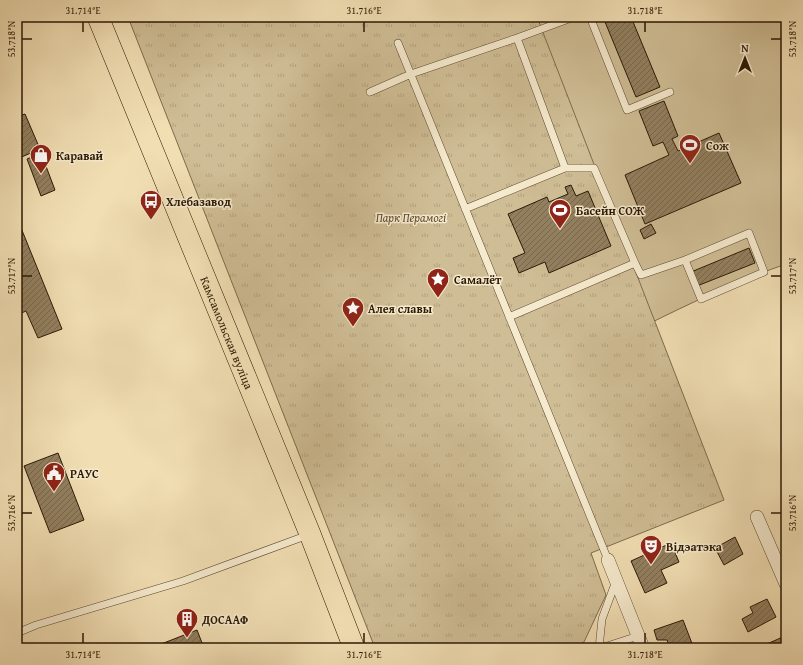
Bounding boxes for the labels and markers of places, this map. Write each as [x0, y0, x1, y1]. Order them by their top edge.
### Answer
sports icon: Сож [677, 132, 703, 165]
place label: Сож [706, 137, 729, 154]
shop icon: Каравай [28, 142, 54, 175]
place label: Каравай [56, 147, 104, 164]
bus stop icon: Хлебазавод [138, 188, 164, 221]
place label: Хлебазавод [166, 193, 232, 210]
sports icon: Басейн СОЖ [547, 197, 573, 230]
place label: Басейн СОЖ [576, 202, 645, 219]
place icon: Самалёт [425, 266, 451, 299]
place label: Самалёт [454, 271, 502, 288]
place icon: Алея славы [340, 295, 366, 328]
place label: Алея славы [368, 300, 433, 317]
public building icon: РАУС [41, 460, 67, 493]
place label: РАУС [70, 465, 99, 482]
theatre icon: Відэатэка [638, 533, 664, 566]
place label: Відэатэка [666, 538, 723, 555]
building icon: ДОСААФ [174, 606, 200, 639]
place label: ДОСААФ [201, 611, 248, 628]

